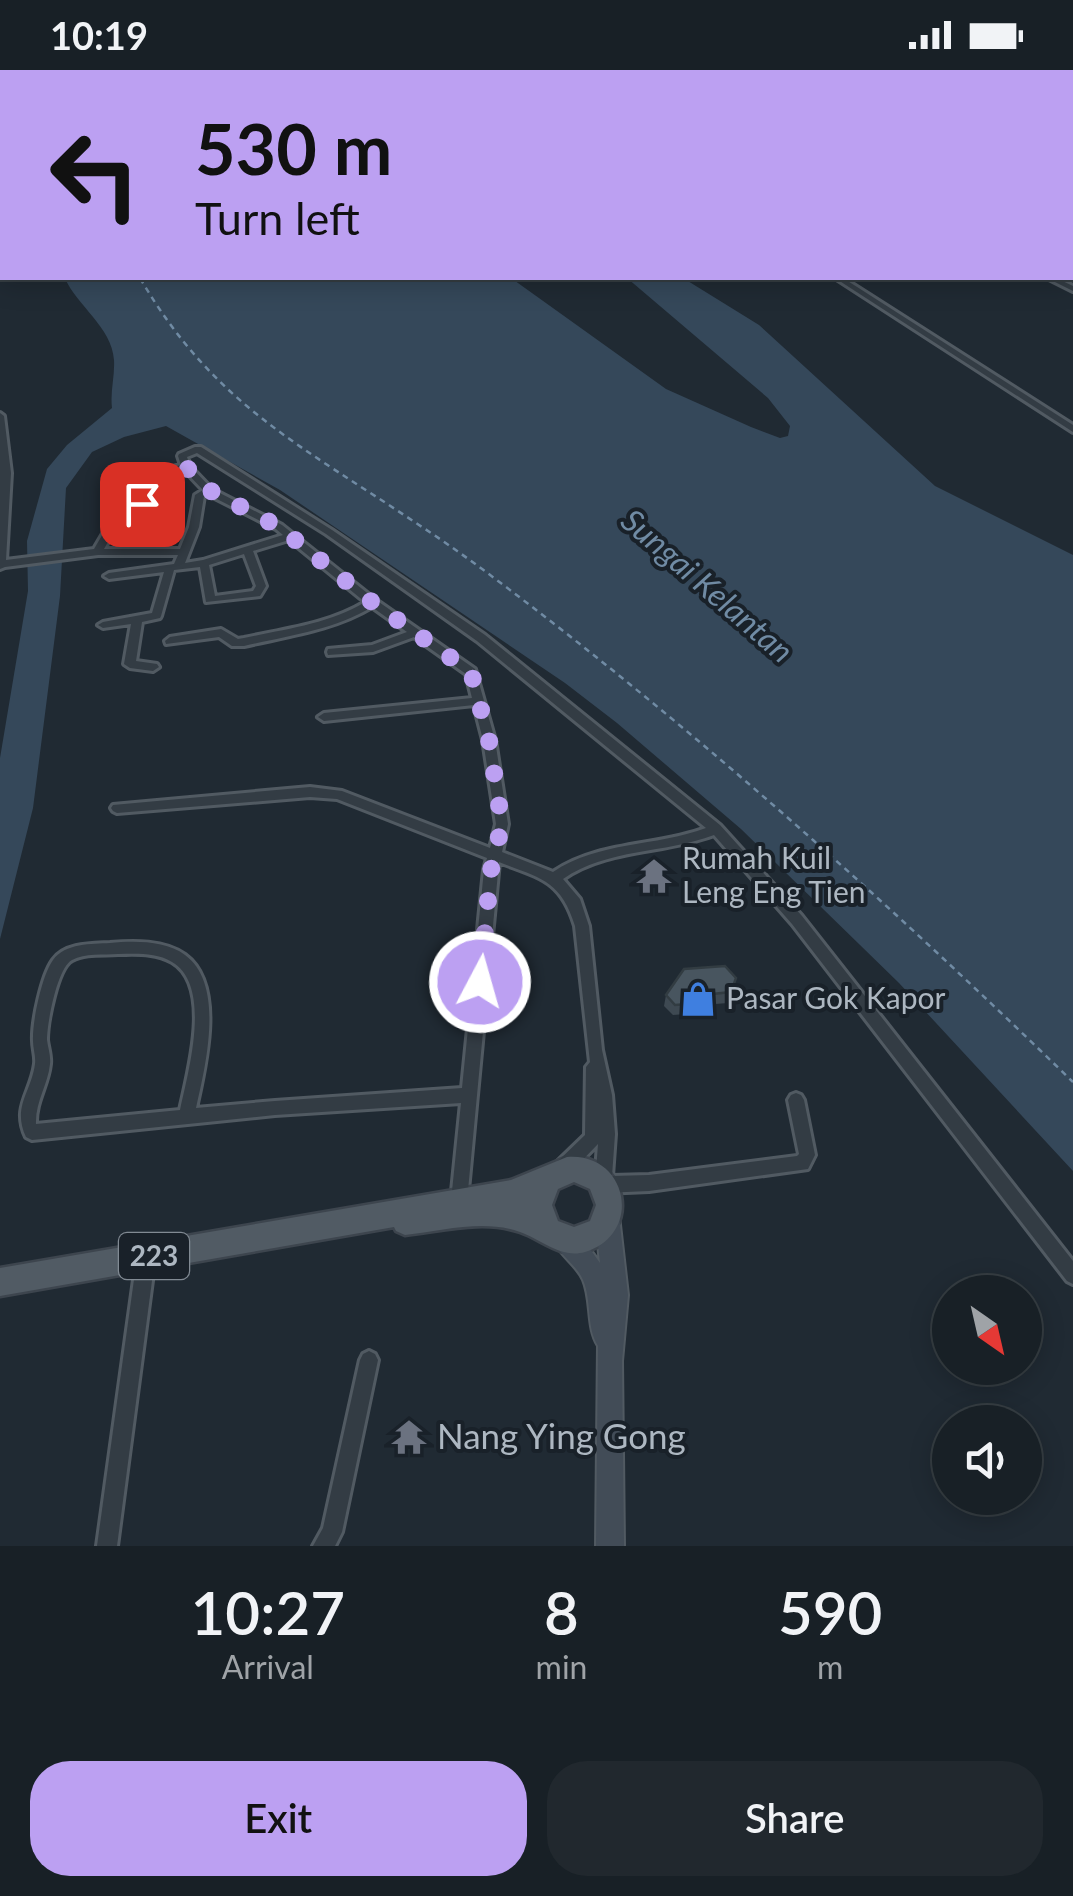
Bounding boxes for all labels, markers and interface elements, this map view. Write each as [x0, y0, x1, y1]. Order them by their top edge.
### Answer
text: 10:19 [50, 12, 148, 58]
text: 530 m [195, 106, 392, 190]
icon: left [30, 110, 160, 240]
text: Turn left [195, 191, 360, 245]
pin [100, 462, 185, 547]
icon: arrive [115, 477, 170, 532]
water label: Sungai Kelantan [614, 500, 802, 670]
place label: Rumah Kuil Leng Eng Tien [682, 839, 866, 909]
temple icon: Rumah Kuil Leng Eng Tien [635, 857, 673, 895]
position arrow [428, 930, 532, 1034]
place label: Pasar Gok Kapor [726, 979, 946, 1015]
shop icon: Pasar Gok Kapor [679, 980, 717, 1018]
road number: 223 [119, 1233, 189, 1279]
north arrow [932, 1275, 1042, 1385]
map controls [932, 1275, 1042, 1515]
button: sound [932, 1405, 1042, 1515]
place label: Nang Ying Gong [437, 1414, 686, 1456]
temple icon: Nang Ying Gong [390, 1418, 428, 1456]
text: 10:27 [191, 1576, 345, 1648]
text: 8 [544, 1576, 579, 1648]
text: 590 [778, 1576, 882, 1648]
text: Arrival [222, 1647, 314, 1686]
text: min [536, 1647, 587, 1686]
text: m [817, 1647, 843, 1686]
button: Exit [30, 1761, 527, 1876]
button: Share [547, 1761, 1043, 1876]

